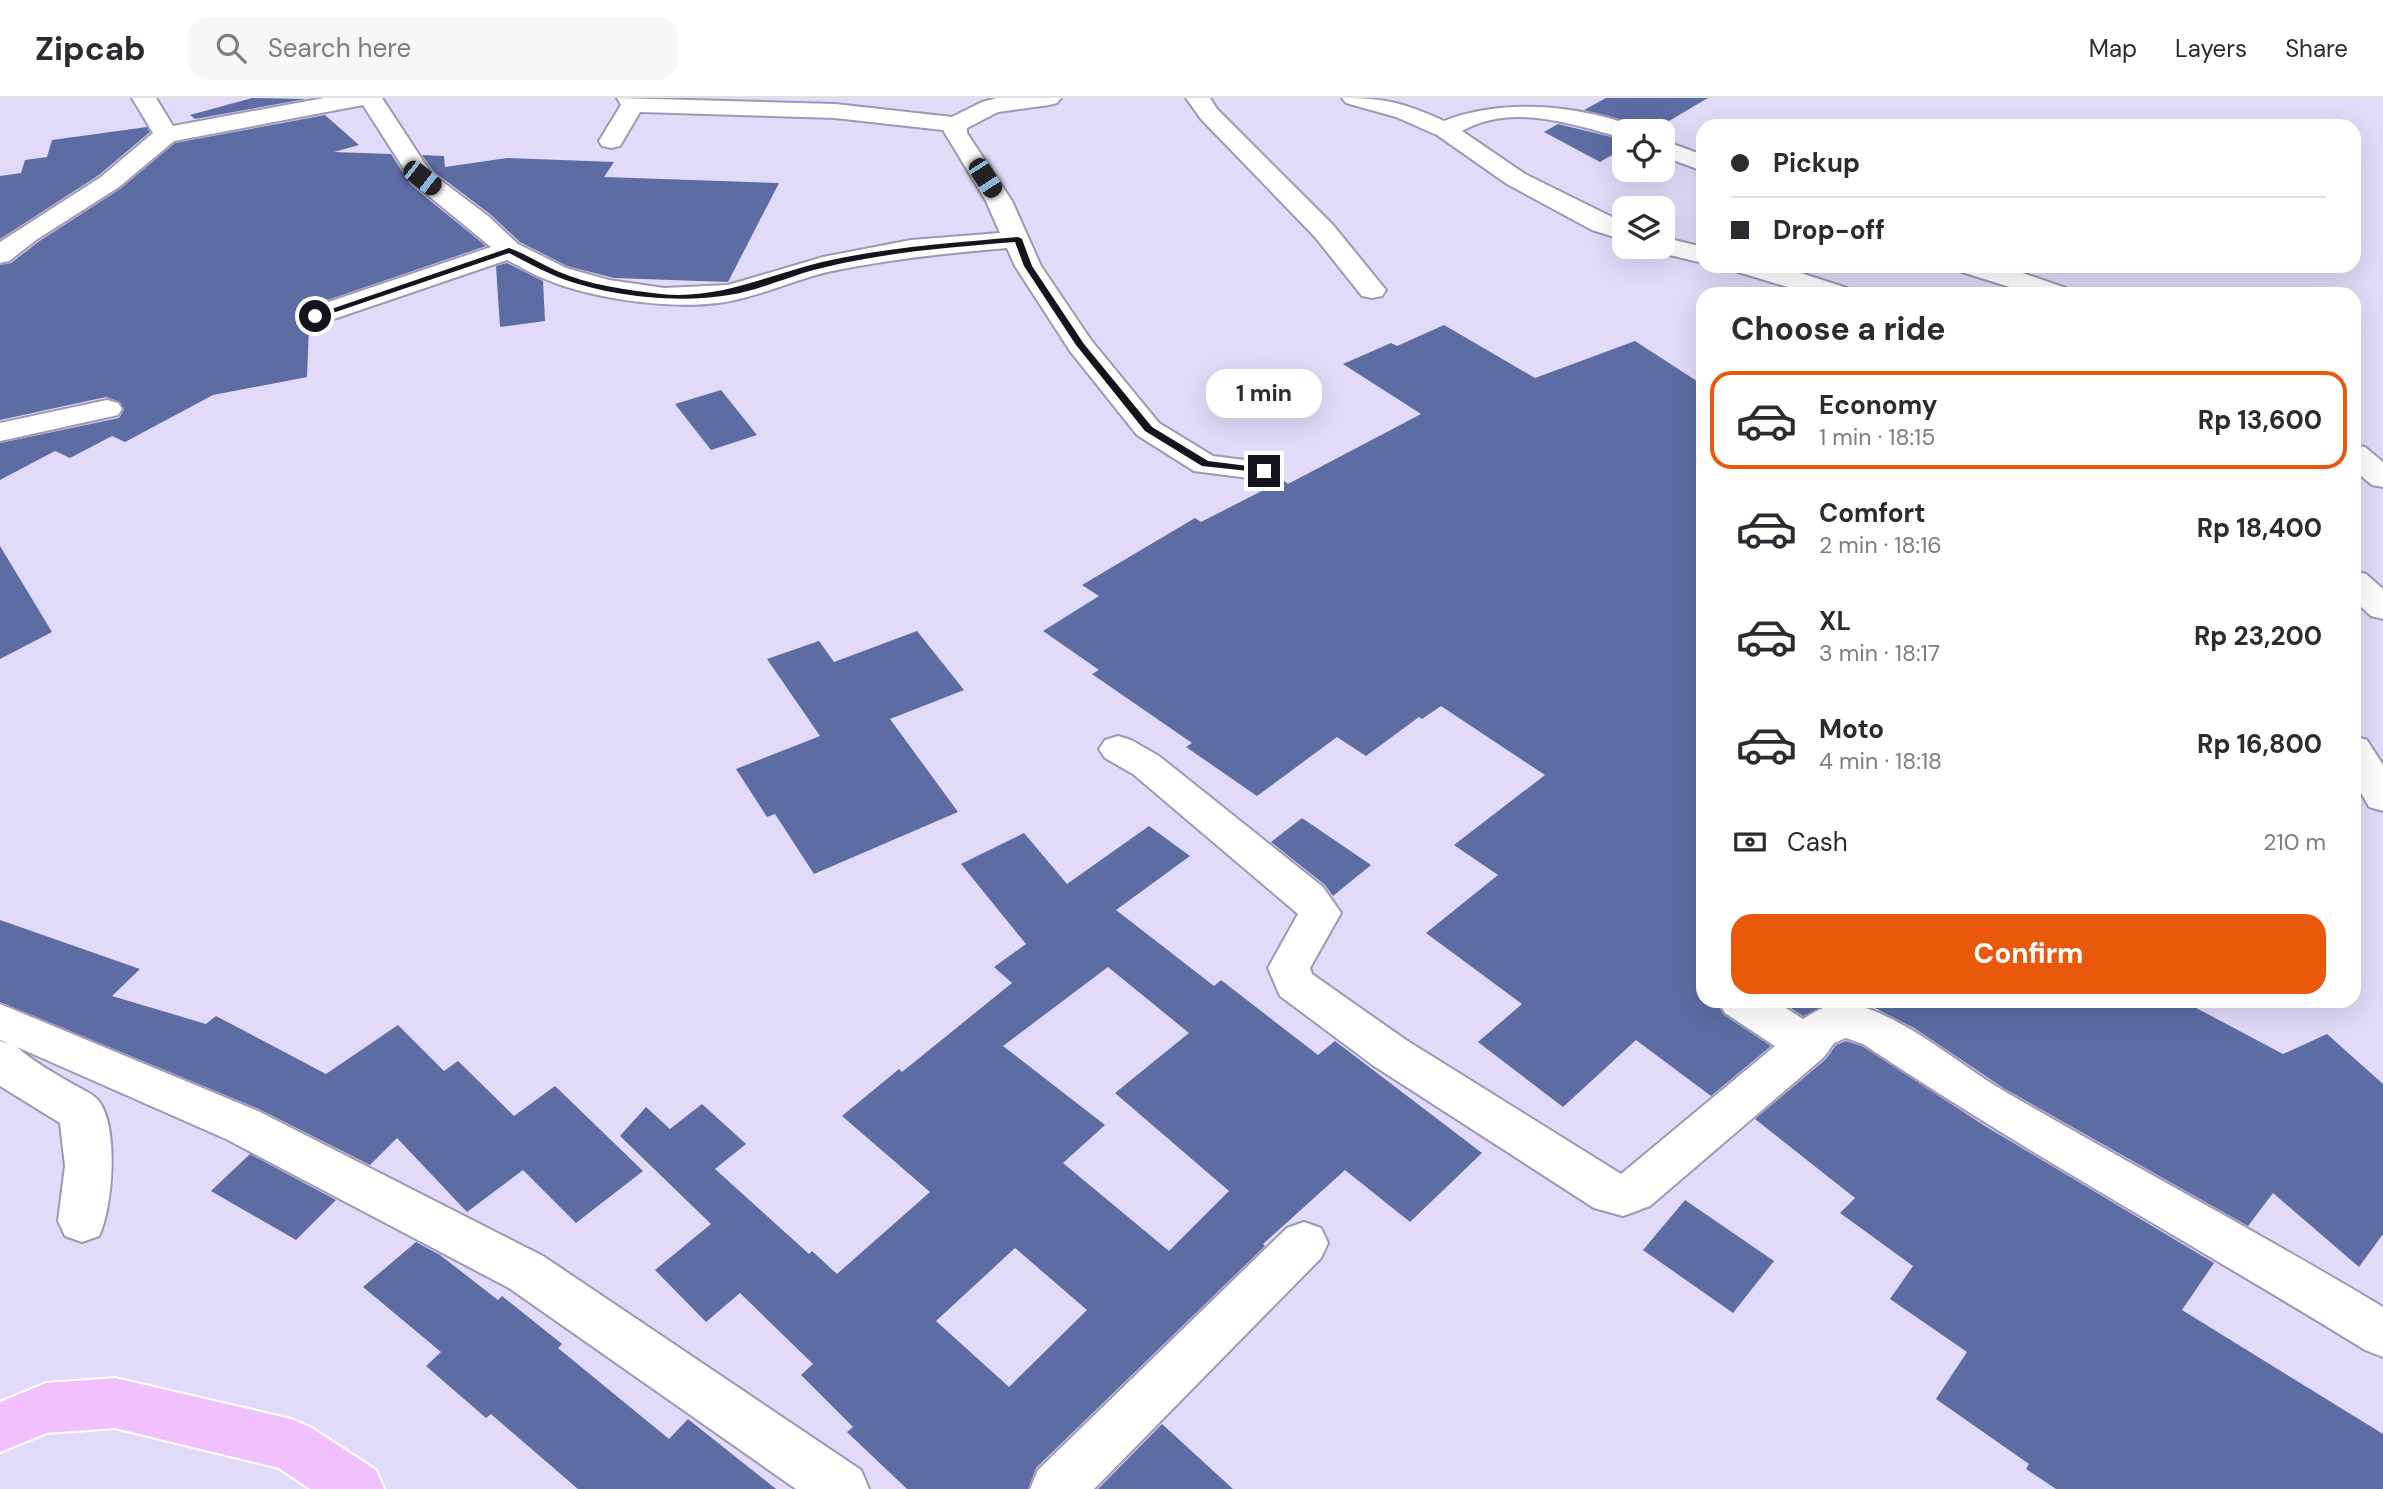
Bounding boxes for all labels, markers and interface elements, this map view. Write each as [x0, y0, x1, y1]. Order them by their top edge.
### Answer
search box [188, 17, 678, 80]
text: Zipcab [35, 27, 146, 70]
icon: search [212, 29, 250, 67]
text: Search here [268, 31, 411, 65]
text: Map [2089, 33, 2137, 64]
text: Layers [2175, 33, 2247, 64]
text: Share [2285, 33, 2348, 64]
map controls [1612, 119, 1675, 259]
button: locate [1612, 119, 1675, 182]
text: Pickup [1773, 146, 1860, 180]
car [965, 155, 1006, 201]
car [399, 157, 446, 199]
button: layers [1612, 196, 1675, 259]
text: Drop-off [1773, 213, 1885, 247]
route start [299, 300, 331, 332]
text: Choose a ride [1731, 308, 1946, 350]
callout: 1 min [1206, 370, 1322, 418]
text: 1 min [1236, 378, 1292, 408]
text: Economy [1819, 388, 1937, 422]
icon: car [1735, 389, 1798, 452]
text: Rp 13,600 [2198, 403, 2322, 437]
text: 1 min · 18:15 [1819, 422, 1935, 452]
route end [1248, 455, 1280, 487]
text: Comfort [1819, 496, 1925, 530]
icon: car [1735, 497, 1798, 560]
text: Rp 18,400 [2197, 511, 2322, 545]
text: 2 min · 18:16 [1819, 530, 1942, 560]
text: XL [1819, 604, 1851, 638]
icon: car [1735, 605, 1798, 668]
text: Rp 23,200 [2194, 619, 2322, 653]
text: 3 min · 18:17 [1819, 638, 1940, 668]
text: Moto [1819, 712, 1884, 746]
icon: car [1735, 713, 1798, 776]
text: Rp 16,800 [2197, 727, 2322, 761]
text: 4 min · 18:18 [1819, 746, 1942, 776]
icon: cash [1731, 823, 1769, 861]
text: Cash [1787, 825, 1848, 859]
text: 210 m [2263, 827, 2326, 857]
button: Confirm [1731, 914, 2326, 994]

